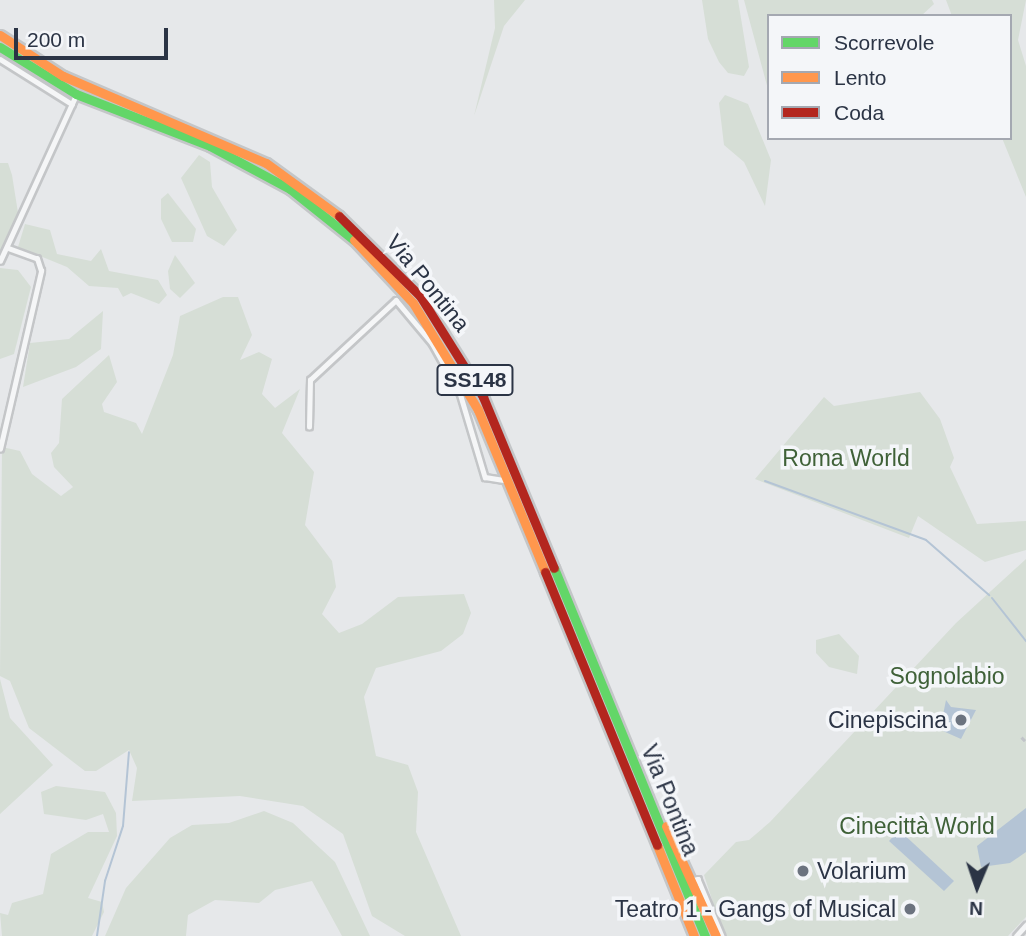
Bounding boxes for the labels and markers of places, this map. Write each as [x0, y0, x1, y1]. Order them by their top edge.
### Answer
place label: Cinepiscina [828, 706, 947, 734]
marker: Cinepiscina [953, 712, 969, 728]
place label: Volarium [817, 857, 906, 885]
marker: Volarium [795, 863, 811, 879]
place label: Teatro 1 - Gangs of Musical [615, 895, 896, 923]
marker: Teatro 1 - Gangs of Musical [902, 901, 918, 917]

